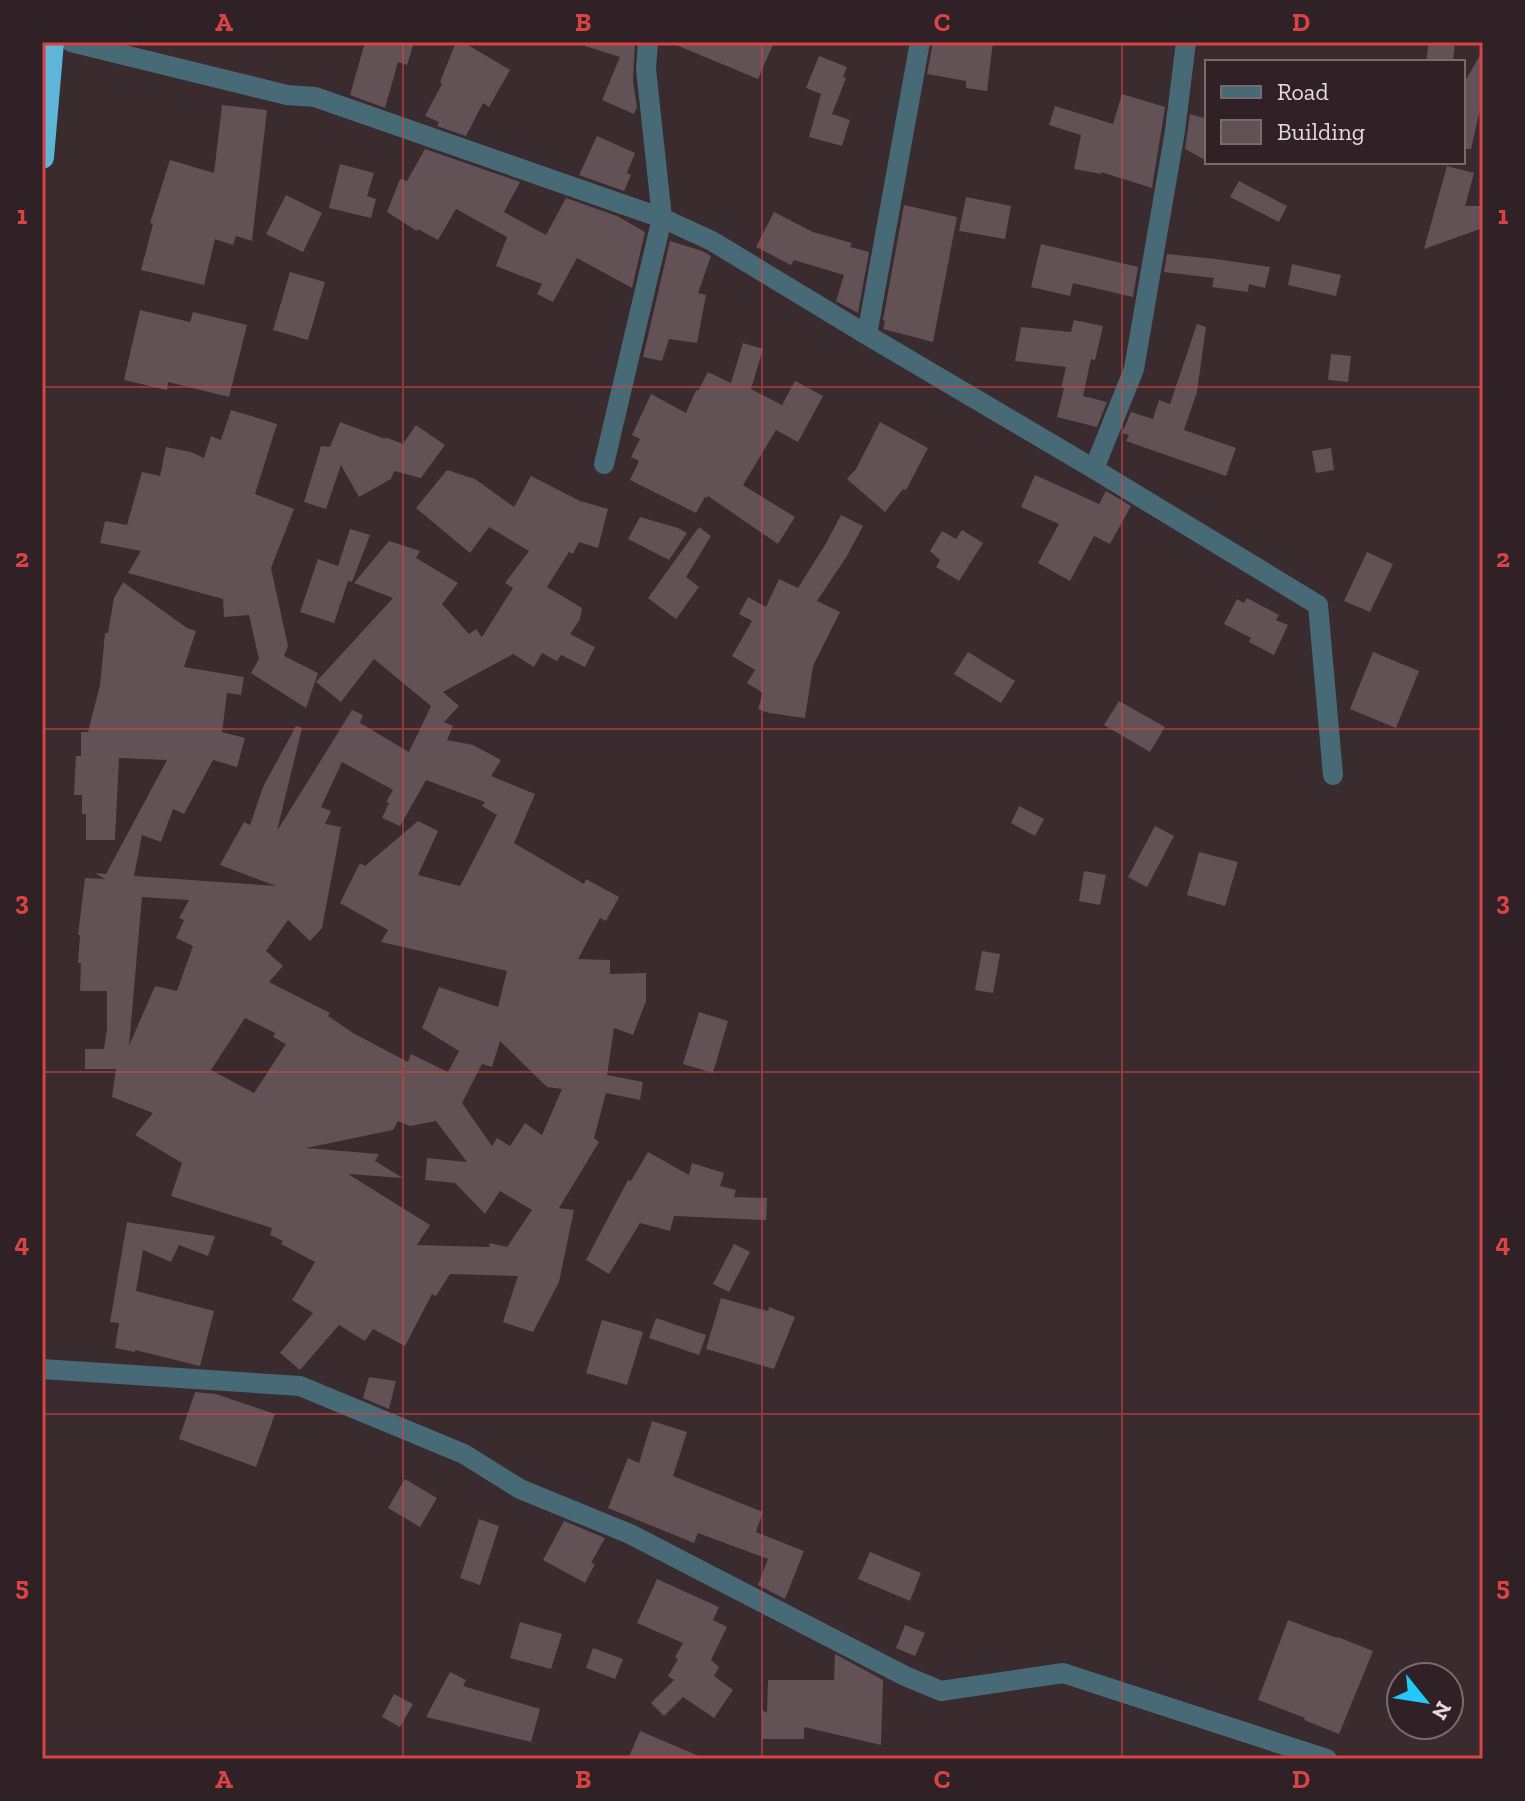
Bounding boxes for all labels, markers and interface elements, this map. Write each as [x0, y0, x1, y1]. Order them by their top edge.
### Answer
text: A [215, 6, 233, 38]
text: B [575, 6, 591, 38]
text: C [934, 6, 950, 38]
text: D [1292, 6, 1310, 38]
legend [1205, 60, 1465, 164]
text: Road [1277, 77, 1329, 106]
text: Building [1277, 117, 1365, 146]
text: 1 [17, 199, 28, 231]
text: 1 [1498, 199, 1509, 231]
text: 2 [15, 542, 29, 574]
text: 2 [1496, 542, 1510, 574]
text: 3 [15, 885, 29, 917]
text: 3 [1496, 885, 1510, 917]
text: 4 [15, 1227, 30, 1259]
text: 4 [1496, 1227, 1511, 1259]
text: 5 [15, 1570, 29, 1602]
text: 5 [1496, 1570, 1510, 1602]
north arrow [1385, 1661, 1465, 1741]
text: N [1426, 1697, 1458, 1725]
text: A [215, 1763, 233, 1795]
text: B [575, 1763, 591, 1795]
text: C [934, 1763, 950, 1795]
text: D [1292, 1763, 1310, 1795]

